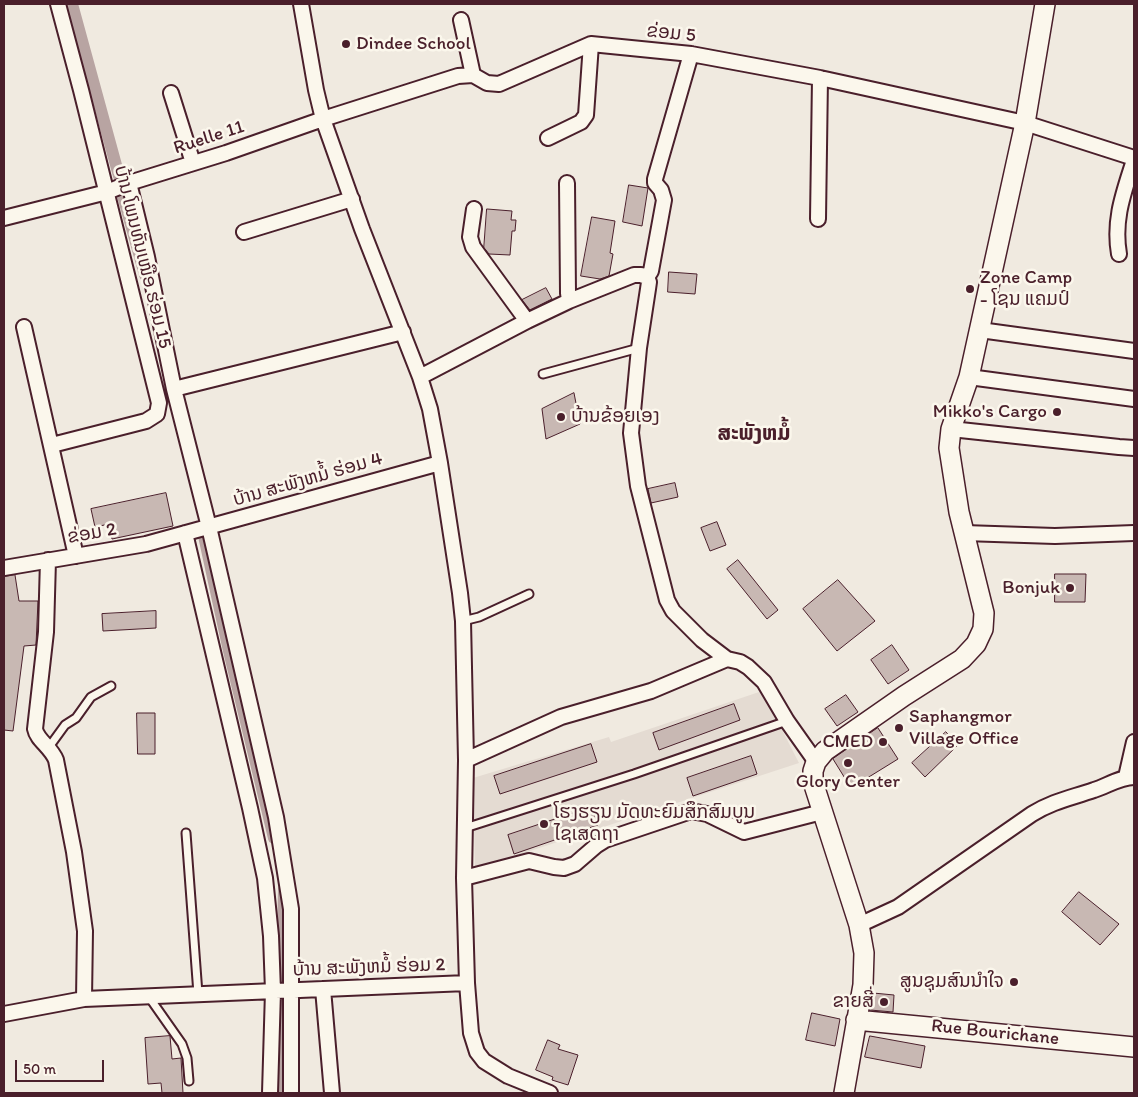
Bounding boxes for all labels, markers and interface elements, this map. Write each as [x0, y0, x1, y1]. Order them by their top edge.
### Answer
street label: ຂ່ອມ 5 [645, 20, 697, 48]
place label: Dindee School [356, 33, 471, 55]
marker: Dindee School [340, 38, 352, 50]
street label: Ruelle 11 [171, 116, 247, 160]
street label: ບ້ານ ໂພນທັນເໜືອ ຮ່ອມ 15 [108, 163, 176, 351]
place label: Zone Camp - ໂຊນ ແຄມປ໌ [980, 267, 1072, 311]
marker: Zone Camp - ໂຊນ ແຄມປ໌ [964, 283, 976, 295]
place label: Mikko's Cargo [933, 401, 1047, 423]
place label: ບ້ານຂ້ອຍເອງ [571, 406, 660, 428]
marker: Mikko's Cargo [1051, 406, 1063, 418]
marker: ບ້ານຂ້ອຍເອງ [555, 411, 567, 423]
district label: ສະພັງຫມໍ້ [718, 422, 790, 448]
street label: ບ້ານ ສະພັງຫມໍ້ ຮ່ອມ 4 [231, 448, 385, 512]
street label: ຂ່ອມ 2 [66, 518, 118, 550]
place label: Bonjuk [1002, 577, 1060, 599]
marker: Bonjuk [1064, 582, 1076, 594]
place label: Saphangmor Village Office [909, 706, 1019, 750]
marker: Saphangmor Village Office [893, 722, 905, 734]
place label: CMED [822, 731, 873, 753]
marker: CMED [877, 736, 889, 748]
marker: Glory Center [842, 757, 854, 769]
place label: Glory Center [796, 771, 900, 793]
place label: ໂຮງຮຽນ ມັດທະຍົມສຶກສົມບູນ ໄຊເສດຖາ [554, 802, 755, 846]
marker: ໂຮງຮຽນ ມັດທະຍົມສຶກສົມບູນ ໄຊເສດຖາ [538, 818, 550, 830]
street label: ບ້ານ ສະພັງຫມໍ້ ຮ່ອມ 2 [292, 954, 446, 982]
place label: ສູນຊຸມສົນນຳໃຈ [900, 971, 1004, 993]
marker: ສູນຊຸມສົນນຳໃຈ [1008, 976, 1020, 988]
place label: ຂາຍສີ່ [832, 991, 874, 1013]
marker: ຂາຍສີ່ [878, 996, 890, 1008]
street label: Rue Bourichane [930, 1015, 1060, 1051]
scale bar [18, 1050, 106, 1082]
text: 50 m [23, 1060, 56, 1078]

